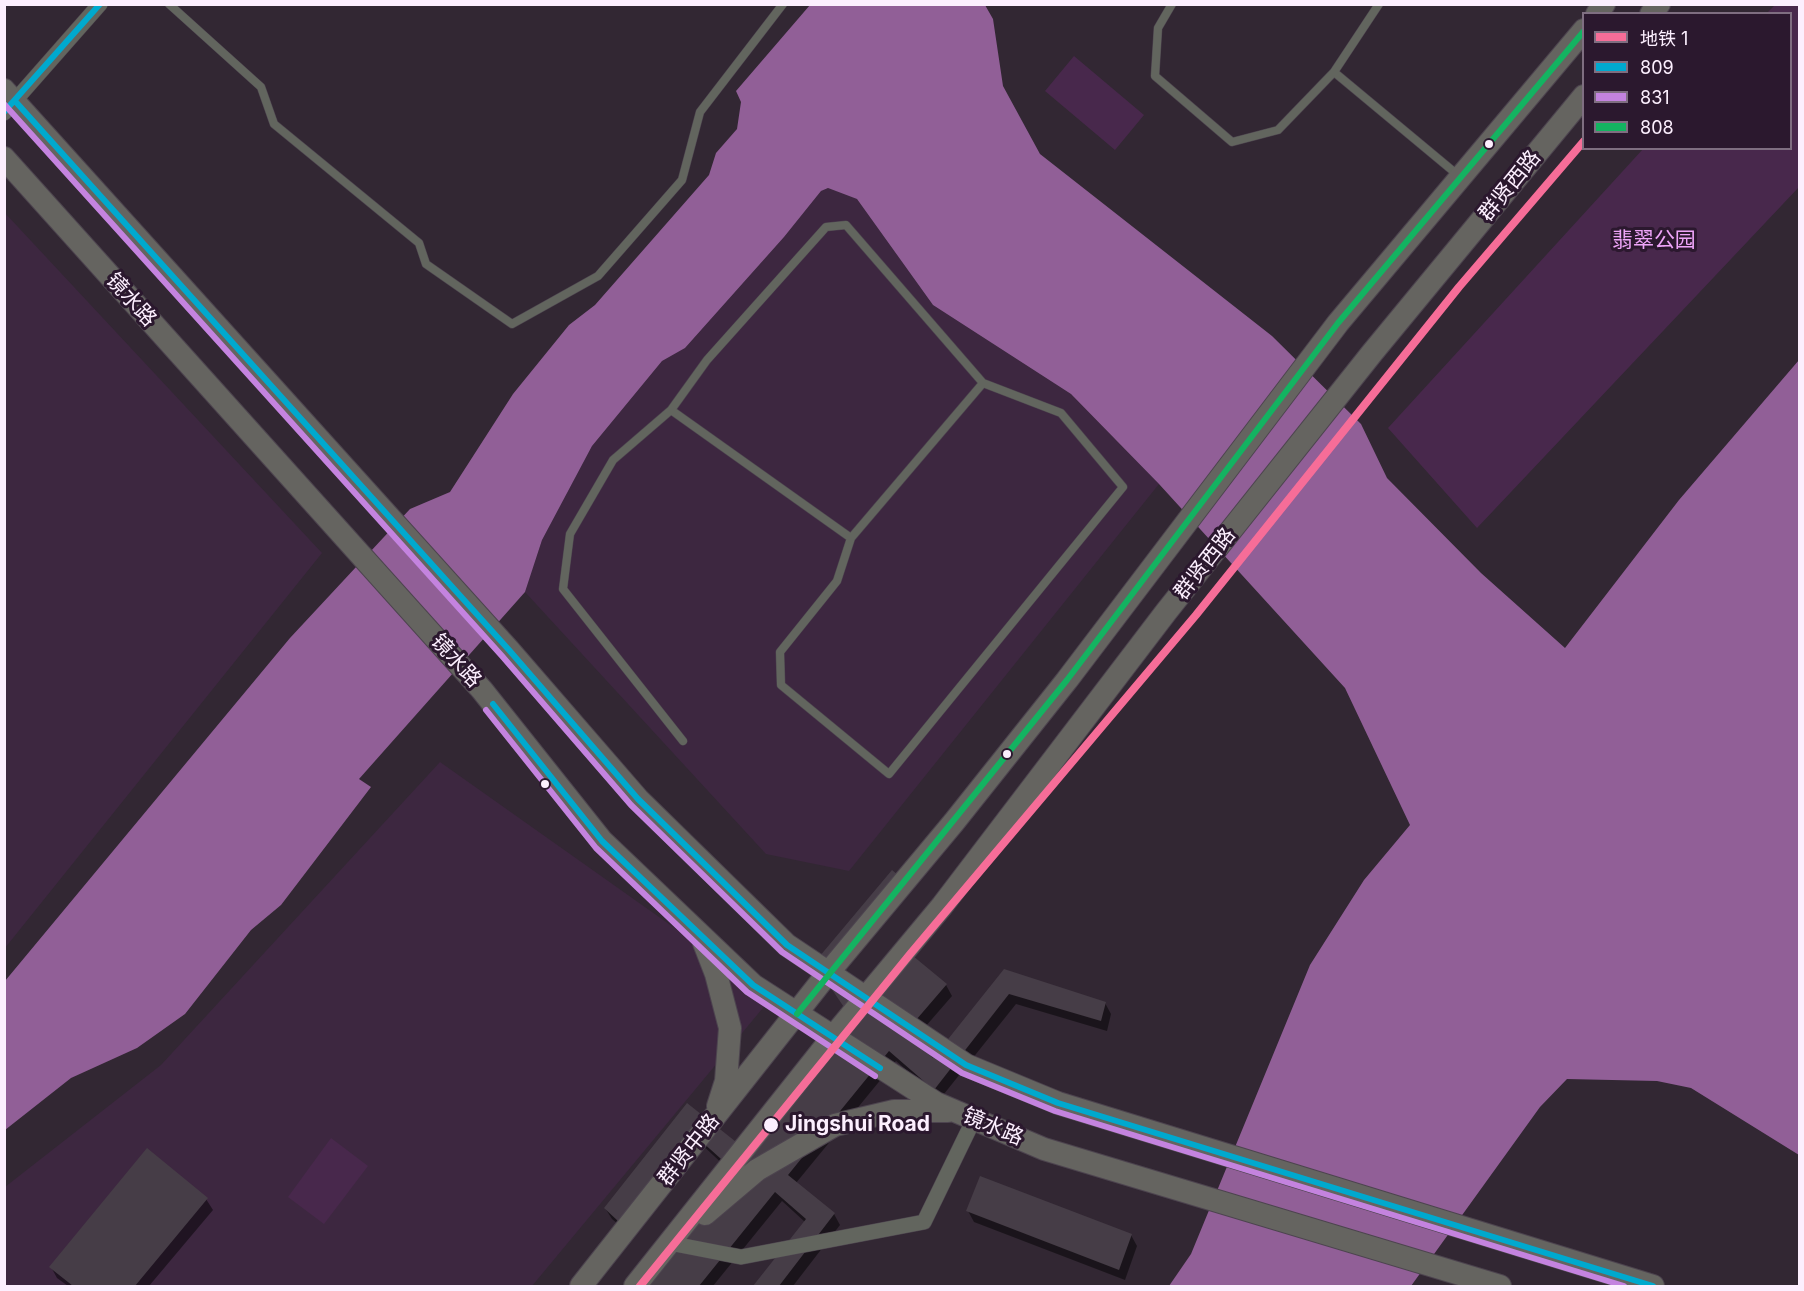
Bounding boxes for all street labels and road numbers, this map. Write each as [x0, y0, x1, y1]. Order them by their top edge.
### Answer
street label: 群贤西路 [1474, 145, 1546, 227]
street label: 镜水路 [101, 268, 161, 332]
street label: 群贤西路 [1169, 523, 1241, 605]
street label: 镜水路 [426, 629, 486, 693]
street label: 镜水路 [959, 1103, 1027, 1151]
street label: 群贤中路 [653, 1109, 725, 1191]

